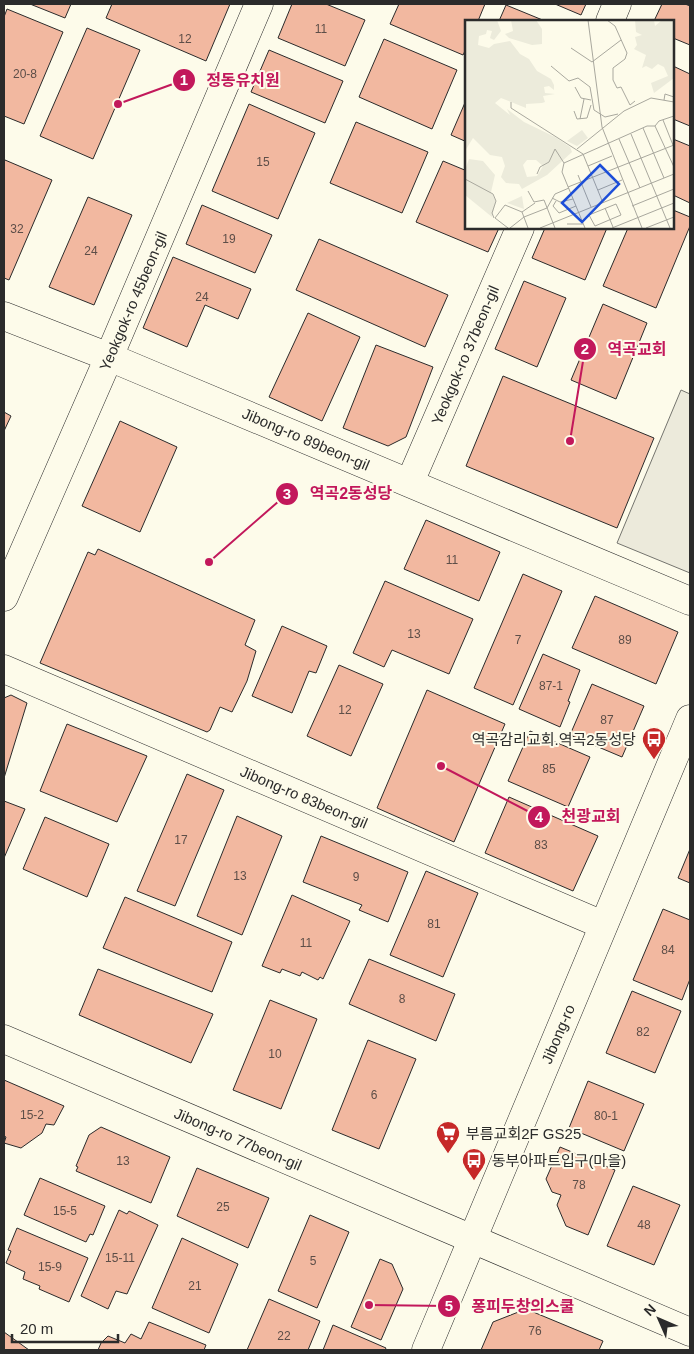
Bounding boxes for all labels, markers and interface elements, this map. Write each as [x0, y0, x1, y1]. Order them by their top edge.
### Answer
inset map [465, 20, 674, 229]
house number: 11 [315, 22, 328, 36]
house number: 12 [178, 32, 192, 46]
callout: 정동유치원 [172, 65, 290, 96]
house number: 20-8 [13, 67, 37, 81]
text: 1 [180, 71, 188, 88]
text: 정동유치원 [206, 72, 280, 89]
house number: 15 [256, 155, 270, 169]
house number: 32 [10, 222, 24, 236]
street label: Yeokgok-ro 45beon-gil [96, 229, 170, 373]
house number: 19 [222, 232, 236, 246]
house number: 24 [84, 244, 98, 258]
street label: Yeokgok-ro 37beon-gil [428, 283, 502, 427]
house number: 24 [195, 290, 209, 304]
callout: 역곡교회 [572, 334, 676, 365]
text: 2 [581, 340, 589, 357]
text: 역곡교회 [608, 341, 666, 358]
street label: Jibong-ro 89beon-gil [240, 404, 372, 474]
callout: 역곡2동성당 [275, 478, 402, 509]
text: 3 [283, 485, 291, 502]
text: 역곡2동성당 [310, 485, 393, 502]
house number: 11 [446, 553, 459, 567]
house number: 13 [407, 627, 421, 641]
house number: 7 [515, 633, 522, 647]
house number: 89 [618, 633, 632, 647]
house number: 87-1 [539, 679, 563, 693]
house number: 12 [338, 703, 352, 717]
house number: 87 [600, 713, 614, 727]
bus stop icon: 역곡감리교회.역곡2동성당 [641, 726, 667, 760]
place label: 역곡감리교회.역곡2동성당 [472, 731, 636, 748]
street label: Jibong-ro 83beon-gil [238, 762, 370, 832]
house number: 85 [542, 762, 556, 776]
callout: 천광교회 [526, 801, 630, 832]
text: 천광교회 [562, 807, 620, 825]
text: 4 [535, 808, 544, 825]
house number: 17 [174, 833, 188, 847]
house number: 83 [534, 838, 548, 852]
house number: 13 [233, 869, 247, 883]
house number: 9 [353, 870, 360, 884]
house number: 81 [427, 917, 441, 931]
house number: 11 [300, 936, 313, 950]
house number: 84 [661, 943, 675, 957]
house number: 8 [399, 992, 406, 1006]
street label: Jibong-ro [538, 1002, 578, 1066]
house number: 82 [636, 1025, 650, 1039]
house number: 10 [268, 1047, 282, 1061]
house number: 6 [371, 1088, 378, 1102]
street label: Jibong-ro 77beon-gil [172, 1104, 304, 1174]
house number: 15-2 [20, 1108, 44, 1122]
house number: 80-1 [594, 1109, 618, 1123]
supermarket icon: 부름교회2F GS25 [435, 1120, 461, 1154]
place label: 부름교회2F GS25 [466, 1125, 581, 1142]
bus stop icon: 동부아파트입구(마을) [461, 1147, 487, 1181]
place label: 동부아파트입구(마을) [492, 1152, 626, 1169]
house number: 13 [116, 1154, 130, 1168]
house number: 78 [572, 1178, 586, 1192]
house number: 25 [216, 1200, 230, 1214]
house number: 15-5 [53, 1204, 77, 1218]
house number: 48 [637, 1218, 651, 1232]
house number: 15-11 [105, 1251, 135, 1265]
house number: 5 [310, 1254, 317, 1268]
house number: 15-9 [38, 1260, 62, 1274]
house number: 21 [188, 1279, 202, 1293]
callout: 퐁피두창의스쿨 [436, 1291, 584, 1322]
north arrow [634, 1294, 684, 1344]
text: 5 [445, 1297, 453, 1314]
text: 퐁피두창의스쿨 [471, 1298, 575, 1315]
text: N [641, 1301, 659, 1319]
scale bar [12, 1312, 119, 1344]
text: 20 m [20, 1320, 53, 1337]
house number: 76 [528, 1324, 542, 1338]
house number: 22 [277, 1329, 291, 1343]

